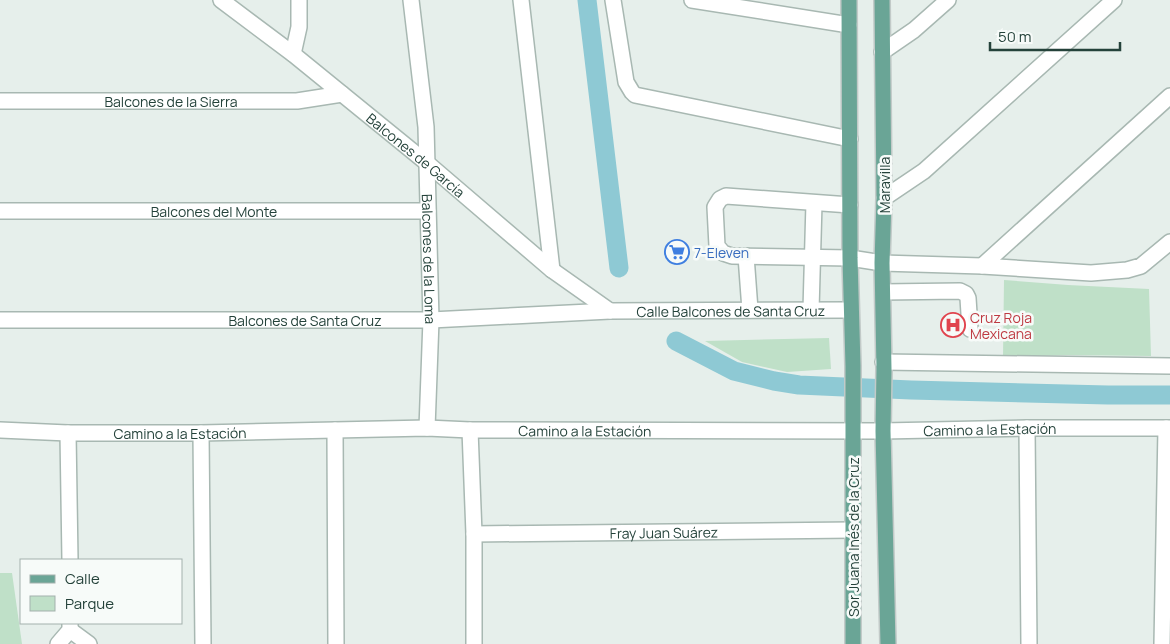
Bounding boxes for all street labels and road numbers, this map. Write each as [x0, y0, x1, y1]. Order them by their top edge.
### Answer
street label: Balcones de la Sierra [104, 92, 238, 111]
street label: Balcones de García [363, 108, 469, 201]
street label: Maravilla [875, 157, 894, 213]
street label: Balcones de la Loma [418, 194, 441, 325]
street label: Balcones del Monte [151, 202, 277, 221]
street label: Calle Balcones de Santa Cruz [636, 301, 825, 320]
street label: Balcones de Santa Cruz [228, 311, 382, 330]
street label: Camino a la Estación [923, 418, 1056, 440]
street label: Camino a la Estación [518, 421, 651, 440]
street label: Camino a la Estación [113, 422, 247, 443]
street label: Sor Juana Inés de la Cruz [844, 457, 863, 617]
street label: Fray Juan Suárez [610, 522, 718, 542]

